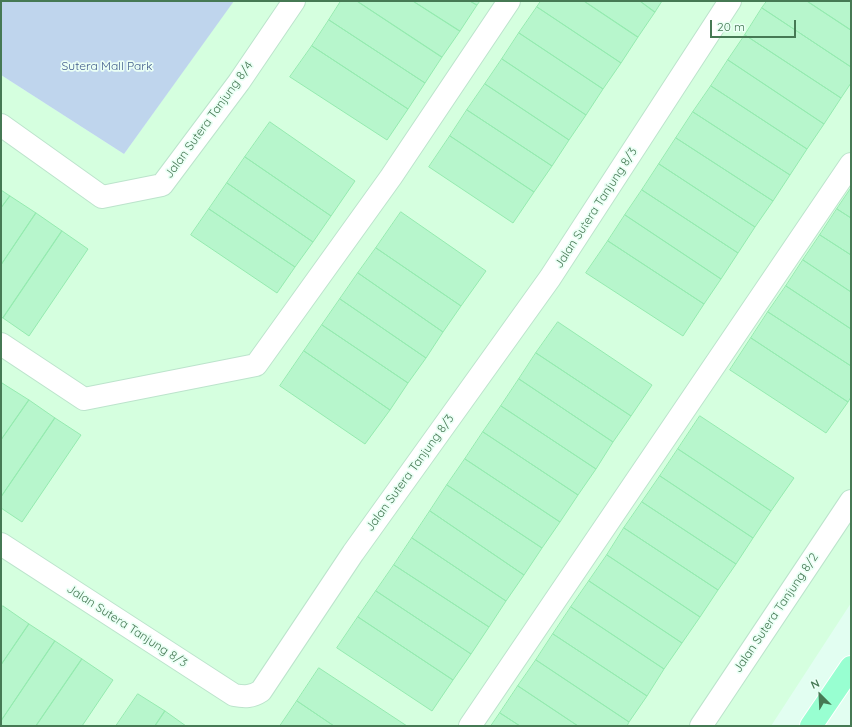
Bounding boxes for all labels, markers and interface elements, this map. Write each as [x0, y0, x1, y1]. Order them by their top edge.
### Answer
scale bar [712, 12, 798, 38]
text: 20 m [717, 19, 745, 34]
park label: Sutera Mall Park [62, 59, 152, 73]
street label: Jalan Sutera Tanjung 8/4 [162, 59, 256, 181]
street label: Jalan Sutera Tanjung 8/3 [552, 145, 640, 271]
street label: Jalan Sutera Tanjung 8/3 [363, 412, 457, 534]
street label: Jalan Sutera Tanjung 8/2 [731, 550, 821, 676]
street label: Jalan Sutera Tanjung 8/3 [64, 582, 190, 670]
north arrow [800, 675, 840, 715]
text: N [809, 676, 822, 692]

